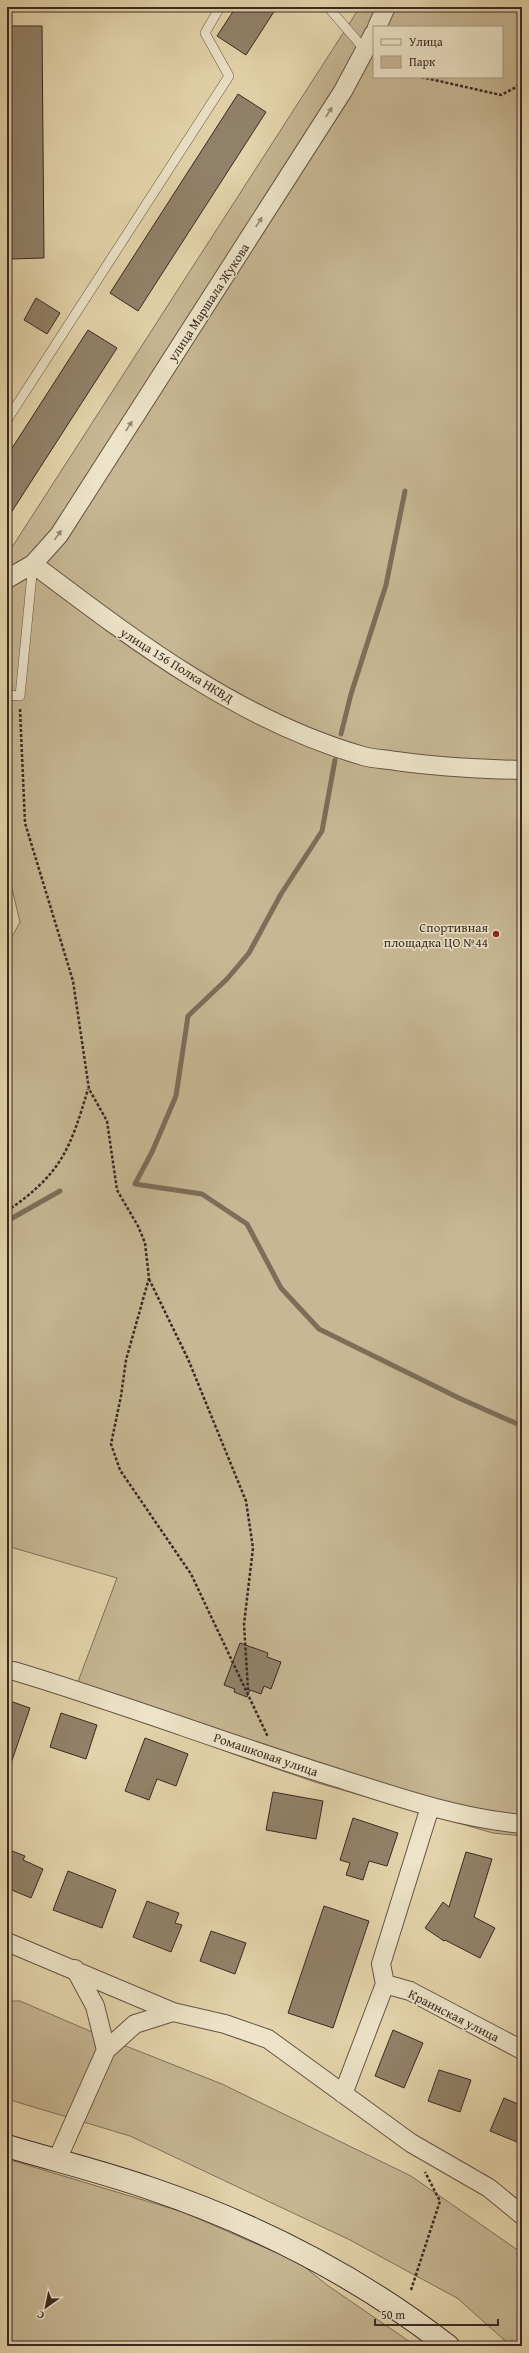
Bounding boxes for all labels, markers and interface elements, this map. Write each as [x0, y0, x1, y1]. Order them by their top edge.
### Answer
legend [373, 26, 503, 78]
text: Улица [409, 33, 443, 50]
text: Парк [409, 53, 436, 70]
one-way arrow [325, 107, 333, 117]
one-way arrow [255, 216, 263, 227]
street label: улица Маршала Жукова [162, 239, 254, 366]
one-way arrow [125, 420, 133, 431]
one-way arrow [54, 529, 63, 540]
street label: улица 156 Полка НКВД [116, 622, 237, 708]
place label: Спортивная площадка ЦО №44 [384, 918, 488, 952]
marker: Спортивная площадка ЦО №44 [491, 929, 501, 939]
street label: Ромашковая улица [211, 1728, 321, 1782]
street label: Краинская улица [405, 1984, 503, 2047]
north arrow [26, 2287, 66, 2327]
scale bar [375, 2301, 498, 2327]
text: 50 m [381, 2306, 405, 2323]
text: С [34, 2307, 48, 2324]

